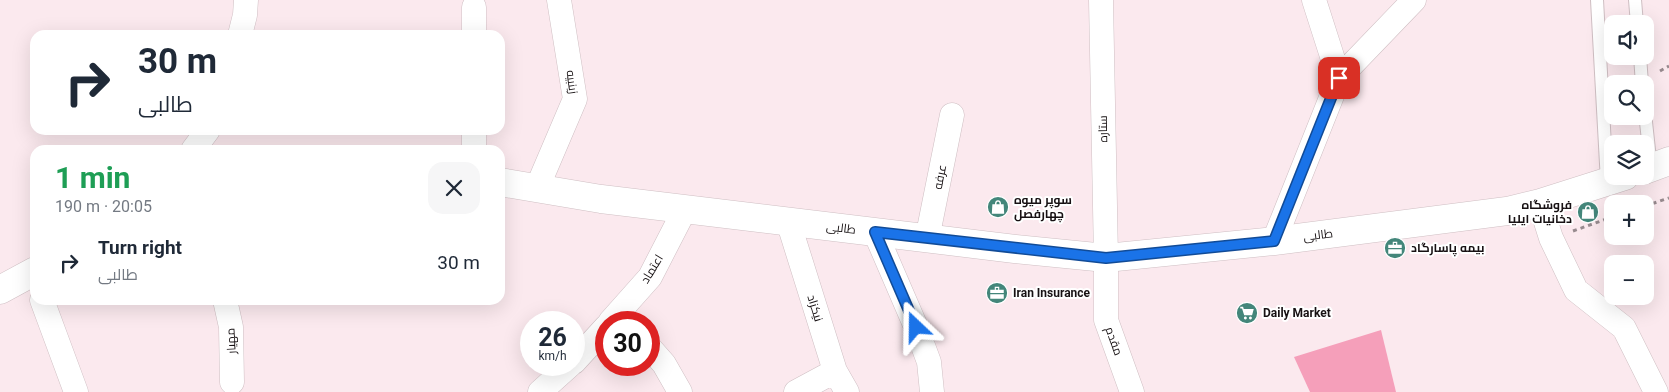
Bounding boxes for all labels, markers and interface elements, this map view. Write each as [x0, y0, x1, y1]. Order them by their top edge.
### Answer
map controls [1604, 15, 1654, 305]
button: sound [1604, 15, 1654, 65]
text: 30 m [138, 41, 217, 82]
icon: right [55, 50, 120, 115]
pin [1318, 57, 1360, 99]
icon: arrive [1325, 64, 1353, 92]
street label: زینبیه [563, 69, 581, 95]
button: search [1604, 75, 1654, 125]
text: طالبی [138, 92, 193, 117]
street label: ستاره [1096, 115, 1110, 143]
button: layers [1604, 135, 1654, 185]
text: 1 min [55, 160, 130, 195]
button: close [428, 162, 480, 214]
street label: عرفه [931, 163, 949, 191]
place label: سوپر میوه چهارفصل [1014, 193, 1072, 223]
shop icon: سوپر میوه چهارفصل [986, 195, 1010, 219]
button: + [1604, 195, 1654, 245]
text: 190 m · 20:05 [55, 197, 152, 216]
place label: فروشگاه دخانیات ایلیا [1508, 198, 1572, 226]
shop icon: فروشگاه دخانیات ایلیا [1576, 200, 1600, 224]
street label: طالبی [825, 219, 857, 237]
street label: طالبی [1302, 226, 1334, 244]
text: Turn right [98, 236, 182, 259]
office icon: بیمه پاسارگاد [1383, 236, 1407, 260]
place label: بیمه پاسارگاد [1411, 241, 1485, 257]
icon: right [55, 249, 83, 277]
text: 30 m [437, 251, 480, 274]
street label: اعتماد [638, 252, 666, 286]
button: − [1604, 255, 1654, 305]
text: طالبی [98, 265, 138, 284]
office icon: Iran Insurance [985, 281, 1009, 305]
place label: Iran Insurance [1013, 286, 1091, 300]
street label: نیکزاد [804, 293, 826, 323]
position arrow [889, 300, 941, 352]
supermarket icon: Daily Market [1235, 301, 1259, 325]
place label: Daily Market [1263, 306, 1331, 320]
speed limit sign: 30 [595, 311, 660, 376]
text: 26 [538, 323, 567, 352]
street label: مقدم [1101, 325, 1126, 358]
street label: مهیار [223, 328, 239, 355]
text: km/h [538, 349, 567, 363]

